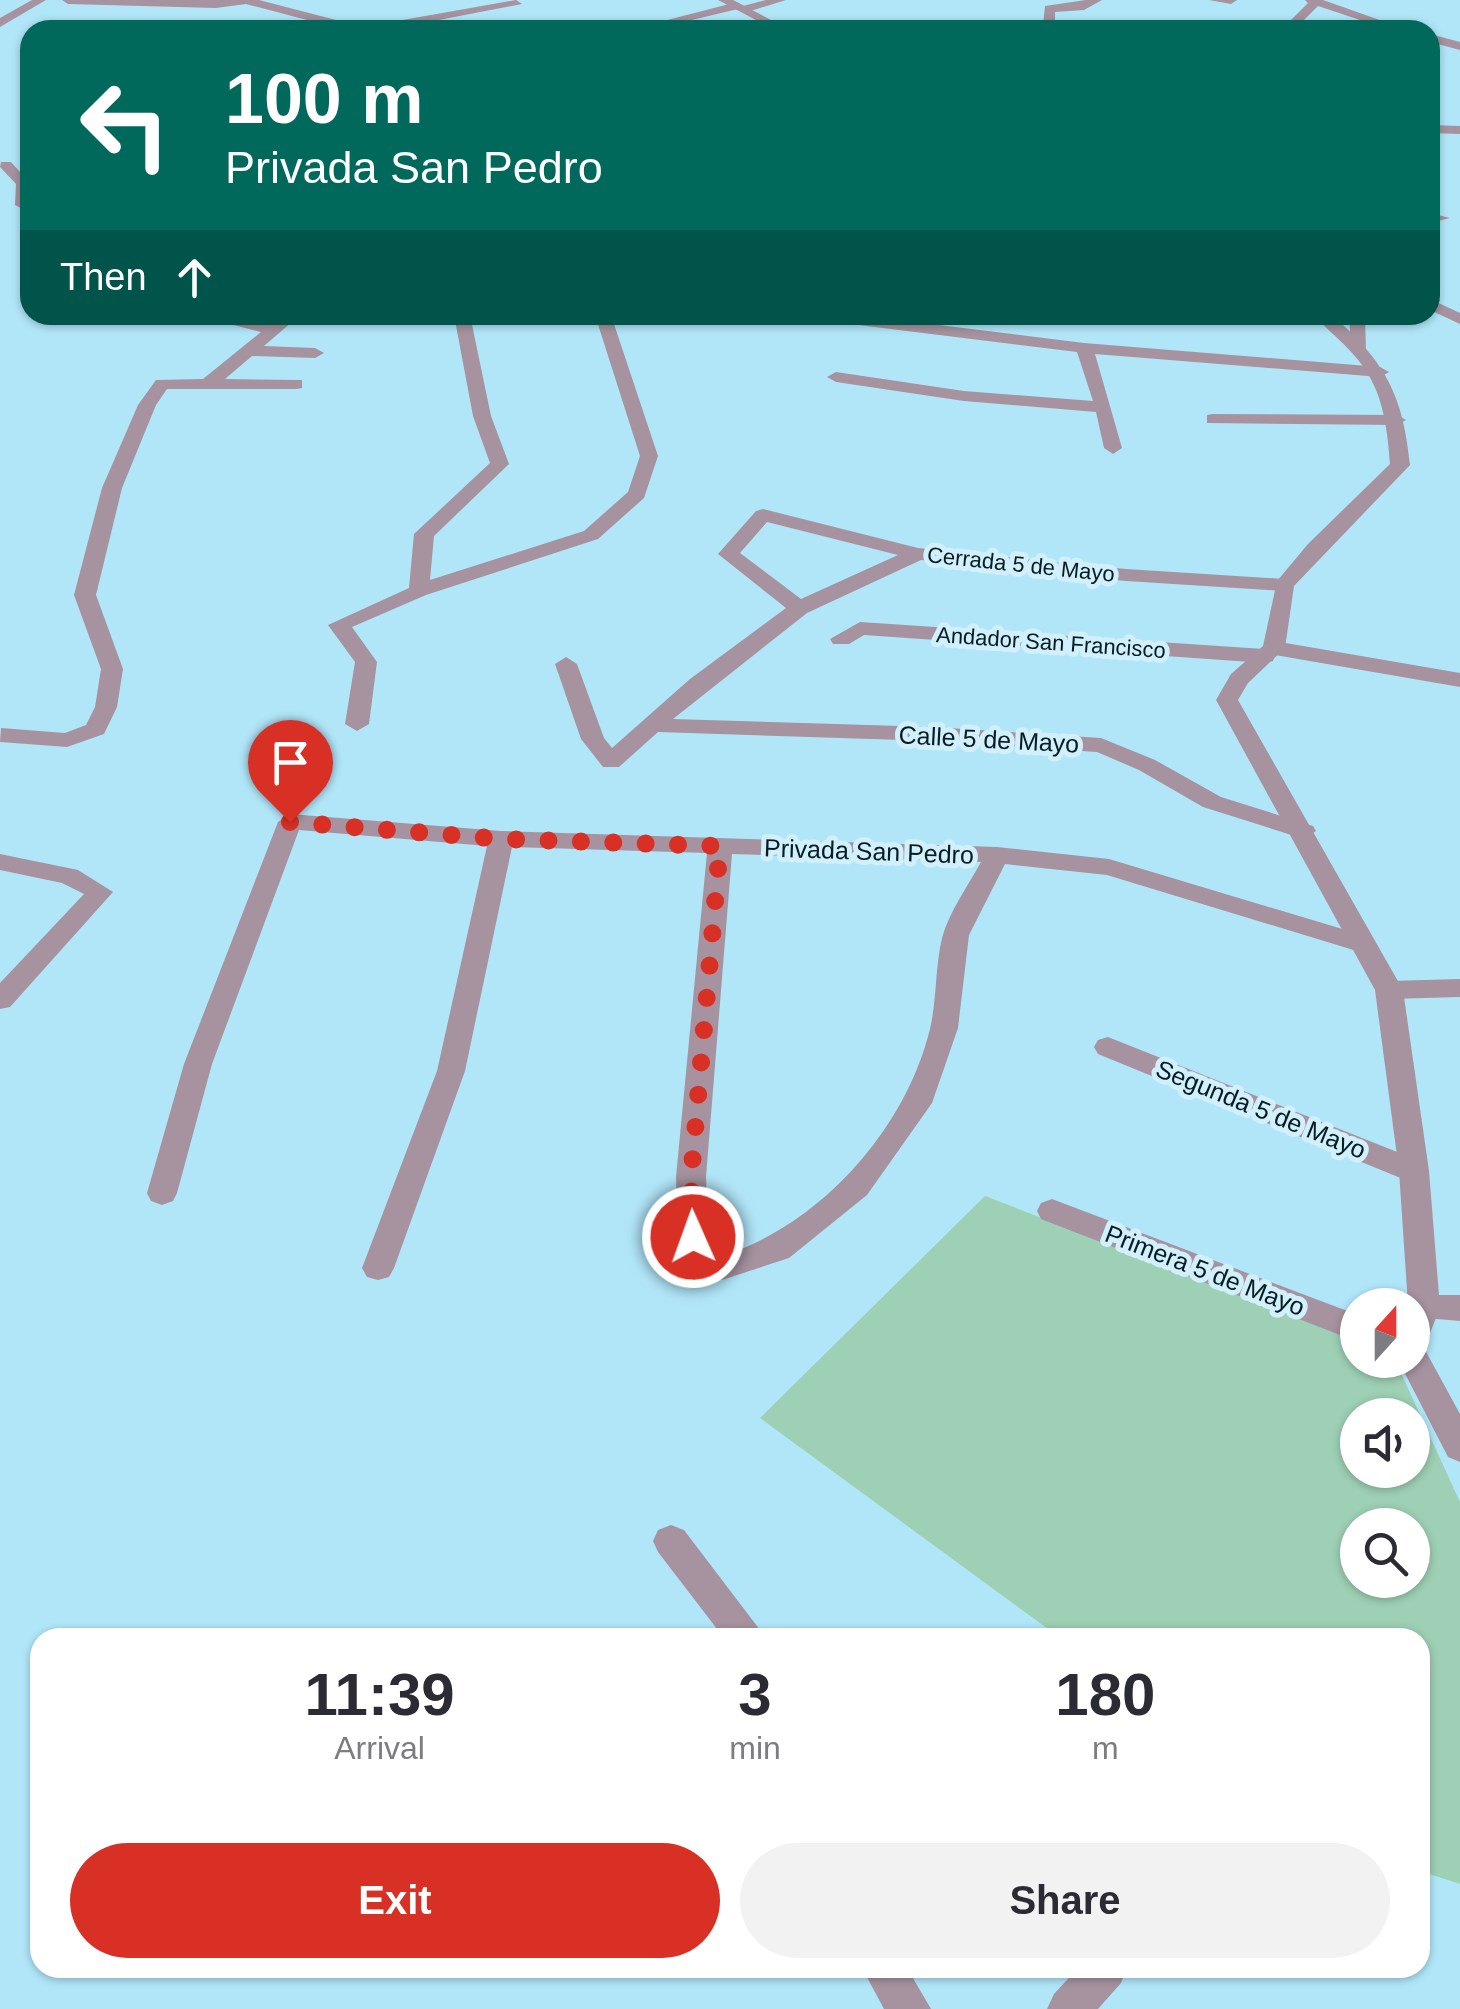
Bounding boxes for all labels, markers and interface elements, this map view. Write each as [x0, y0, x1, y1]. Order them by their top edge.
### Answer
icon: left [60, 60, 190, 190]
text: 100 m [225, 60, 423, 138]
text: Privada San Pedro [225, 142, 603, 193]
icon: ahead [167, 250, 222, 305]
text: Then [60, 256, 147, 298]
street label: Cerrada 5 de Mayo [926, 542, 1116, 587]
street label: Andador San Francisco [935, 622, 1167, 663]
pin [248, 720, 333, 823]
street label: Calle 5 de Mayo [898, 720, 1080, 758]
icon: arrive [263, 735, 318, 790]
street label: Privada San Pedro [764, 833, 974, 869]
street label: Segunda 5 de Mayo [1152, 1054, 1370, 1164]
position arrow [641, 1185, 745, 1289]
street label: Primera 5 de Mayo [1101, 1219, 1309, 1321]
north arrow [1340, 1288, 1430, 1378]
map controls [1340, 1288, 1430, 1598]
button: sound [1340, 1398, 1430, 1488]
button: search [1340, 1508, 1430, 1598]
text: 11:39 [305, 1661, 455, 1728]
text: 3 [738, 1661, 772, 1728]
text: 180 [1055, 1661, 1155, 1728]
text: Arrival [334, 1730, 425, 1766]
text: min [729, 1730, 781, 1766]
text: m [1092, 1730, 1119, 1766]
button: Exit [70, 1843, 720, 1958]
button: Share [740, 1843, 1390, 1958]

